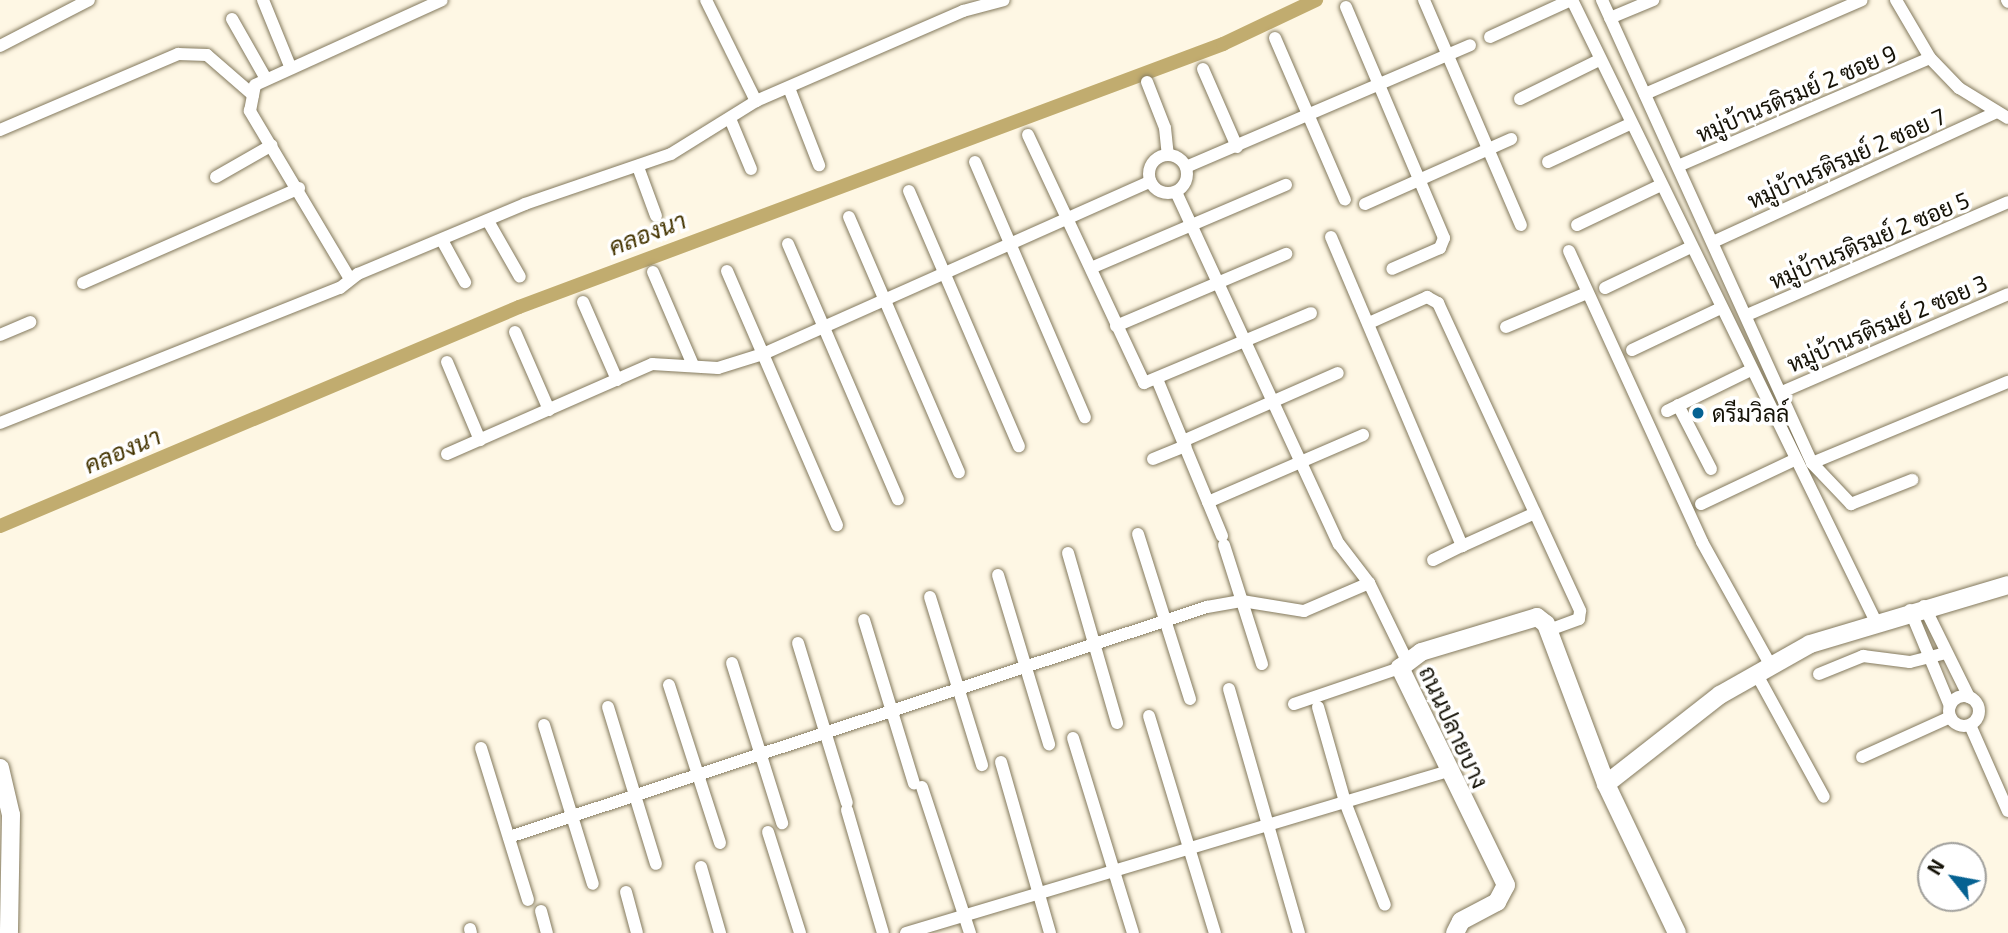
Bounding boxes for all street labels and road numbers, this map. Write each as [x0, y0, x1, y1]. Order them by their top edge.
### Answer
street label: หมู่บ้านรติรมย์ 2 ซอย 9 [1692, 38, 1900, 148]
street label: หมู่บ้านรติรมย์ 2 ซอย 7 [1743, 102, 1949, 214]
street label: หมู่บ้านรติรมย์ 2 ซอย 5 [1765, 185, 1973, 295]
street label: หมู่บ้านรติรมย์ 2 ซอย 3 [1783, 268, 1991, 378]
street label: ถนนปลายบาง [1414, 661, 1494, 793]

